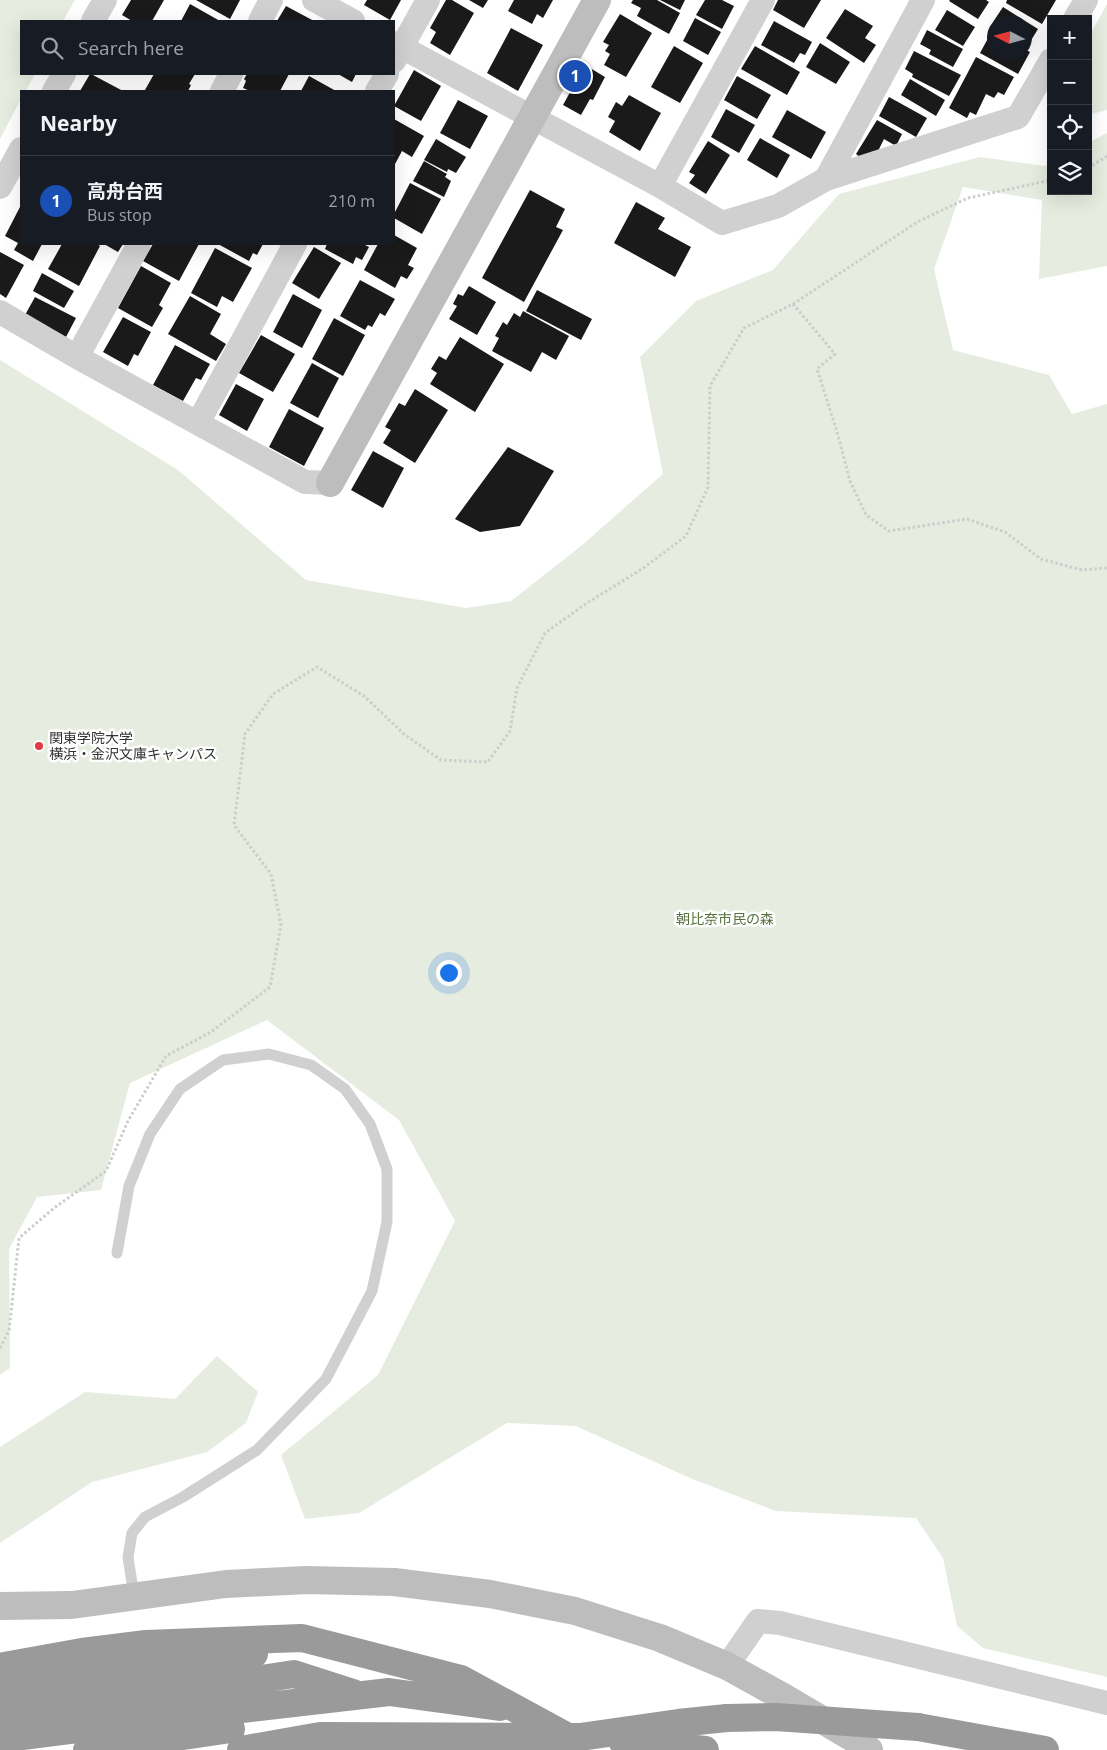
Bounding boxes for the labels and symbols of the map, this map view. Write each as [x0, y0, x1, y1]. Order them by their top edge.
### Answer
north arrow [987, 15, 1032, 60]
pin: 1 [559, 57, 591, 95]
place label: 関東学院大学 横浜・金沢文庫キャンパス [49, 728, 217, 763]
marker: 関東学院大学 横浜・金沢文庫キャンパス [33, 740, 45, 752]
park label: 朝比奈市民の森 [676, 909, 774, 928]
your location [436, 960, 462, 986]

